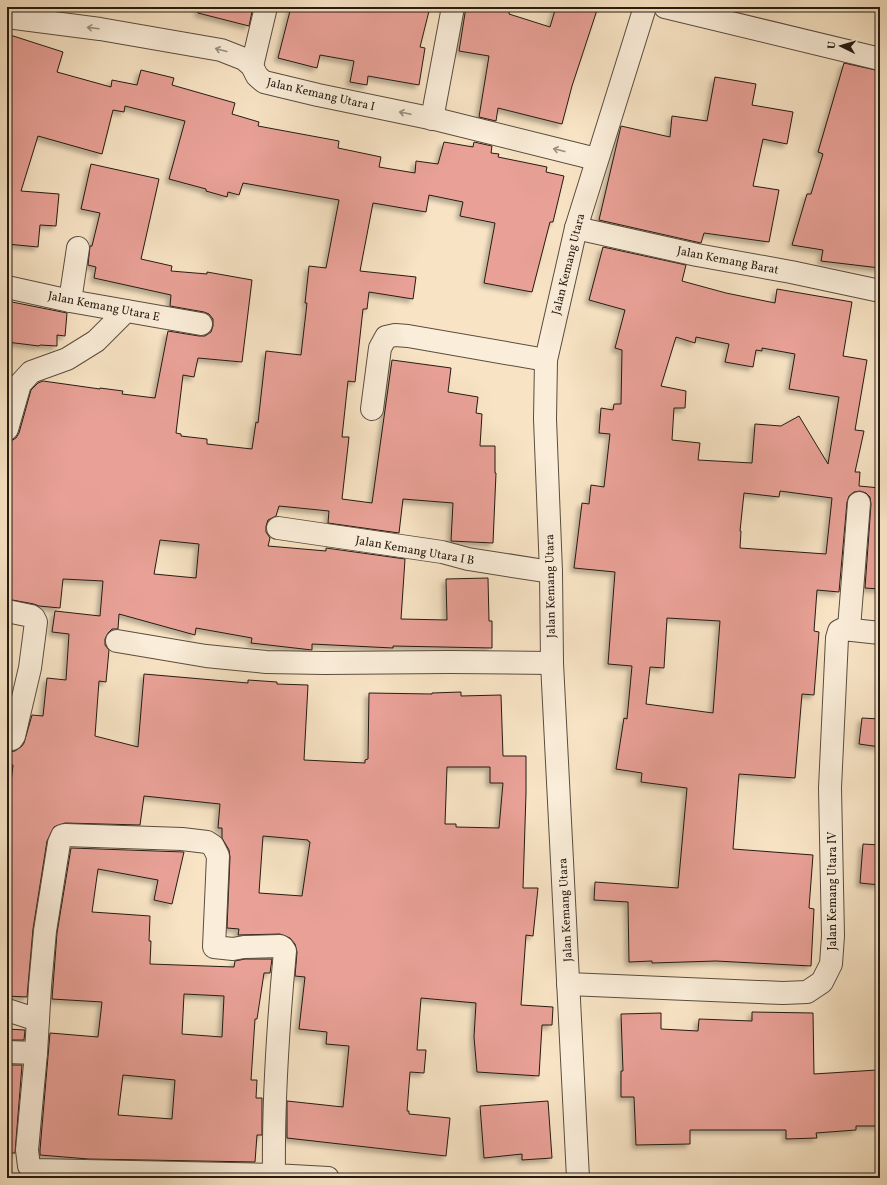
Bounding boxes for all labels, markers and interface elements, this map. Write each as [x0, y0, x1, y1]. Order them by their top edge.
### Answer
one-way arrow [87, 24, 100, 32]
north arrow [821, 26, 861, 66]
text: U [825, 40, 840, 50]
one-way arrow [215, 46, 228, 54]
street label: Jalan Kemang Utara I [265, 75, 376, 115]
one-way arrow [399, 109, 412, 117]
one-way arrow [552, 145, 565, 153]
street label: Jalan Kemang Utara [549, 212, 589, 317]
street label: Jalan Kemang Barat [676, 243, 780, 279]
street label: Jalan Kemang Utara E [47, 288, 161, 326]
street label: Jalan Kemang Utara I B [354, 533, 476, 569]
street label: Jalan Kemang Utara [542, 534, 560, 638]
street label: Jalan Kemang Utara IV [825, 832, 841, 950]
street label: Jalan Kemang Utara [555, 858, 577, 962]

